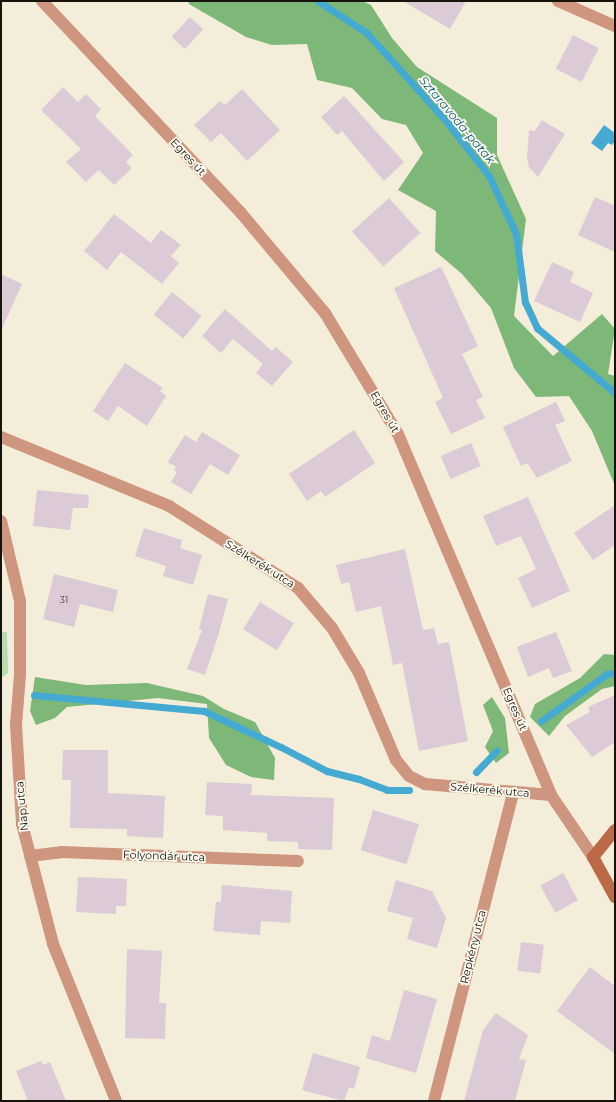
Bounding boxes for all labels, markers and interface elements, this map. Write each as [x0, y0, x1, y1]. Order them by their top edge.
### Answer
water label: Sztaravoda-patak [416, 73, 498, 167]
street label: Egres út [168, 136, 208, 178]
street label: Egres út [368, 389, 402, 435]
street label: Szélkerék utca [223, 537, 297, 591]
house number: 31 [60, 595, 68, 605]
street label: Egres út [500, 685, 530, 733]
street label: Nap utca [13, 780, 31, 832]
street label: Szélkerék utca [450, 780, 530, 800]
street label: Folyondár utca [123, 848, 205, 864]
street label: Repkény utca [457, 909, 489, 985]

